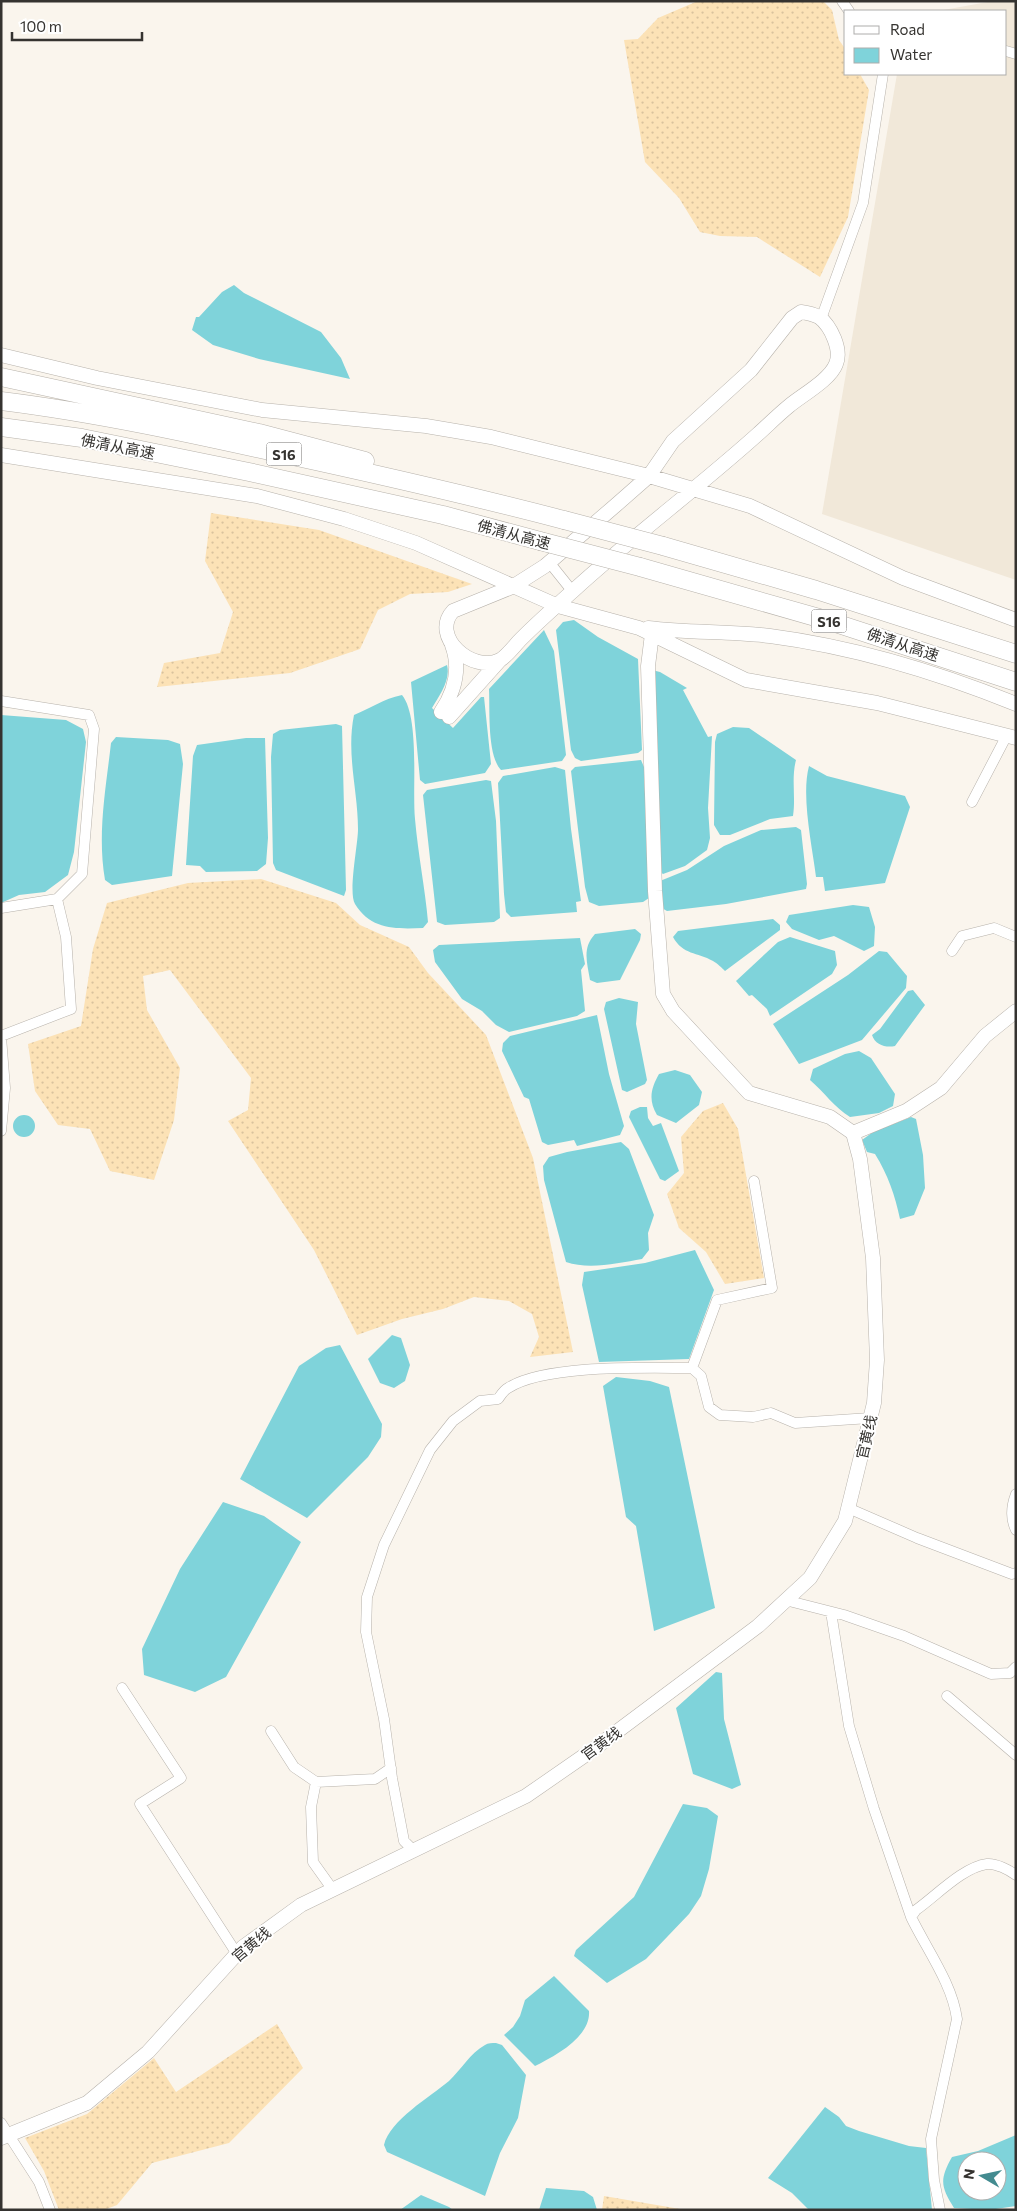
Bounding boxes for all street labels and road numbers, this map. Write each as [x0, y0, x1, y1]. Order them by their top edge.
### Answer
street label: 佛清从高速 [79, 430, 157, 462]
road number: S16 [266, 442, 302, 466]
street label: 佛清从高速 [475, 516, 553, 552]
road number: S16 [812, 610, 846, 632]
street label: 佛清从高速 [865, 624, 941, 664]
street label: 官黄线 [852, 1413, 880, 1461]
street label: 官黄线 [578, 1722, 624, 1764]
street label: 官黄线 [228, 1923, 274, 1965]

